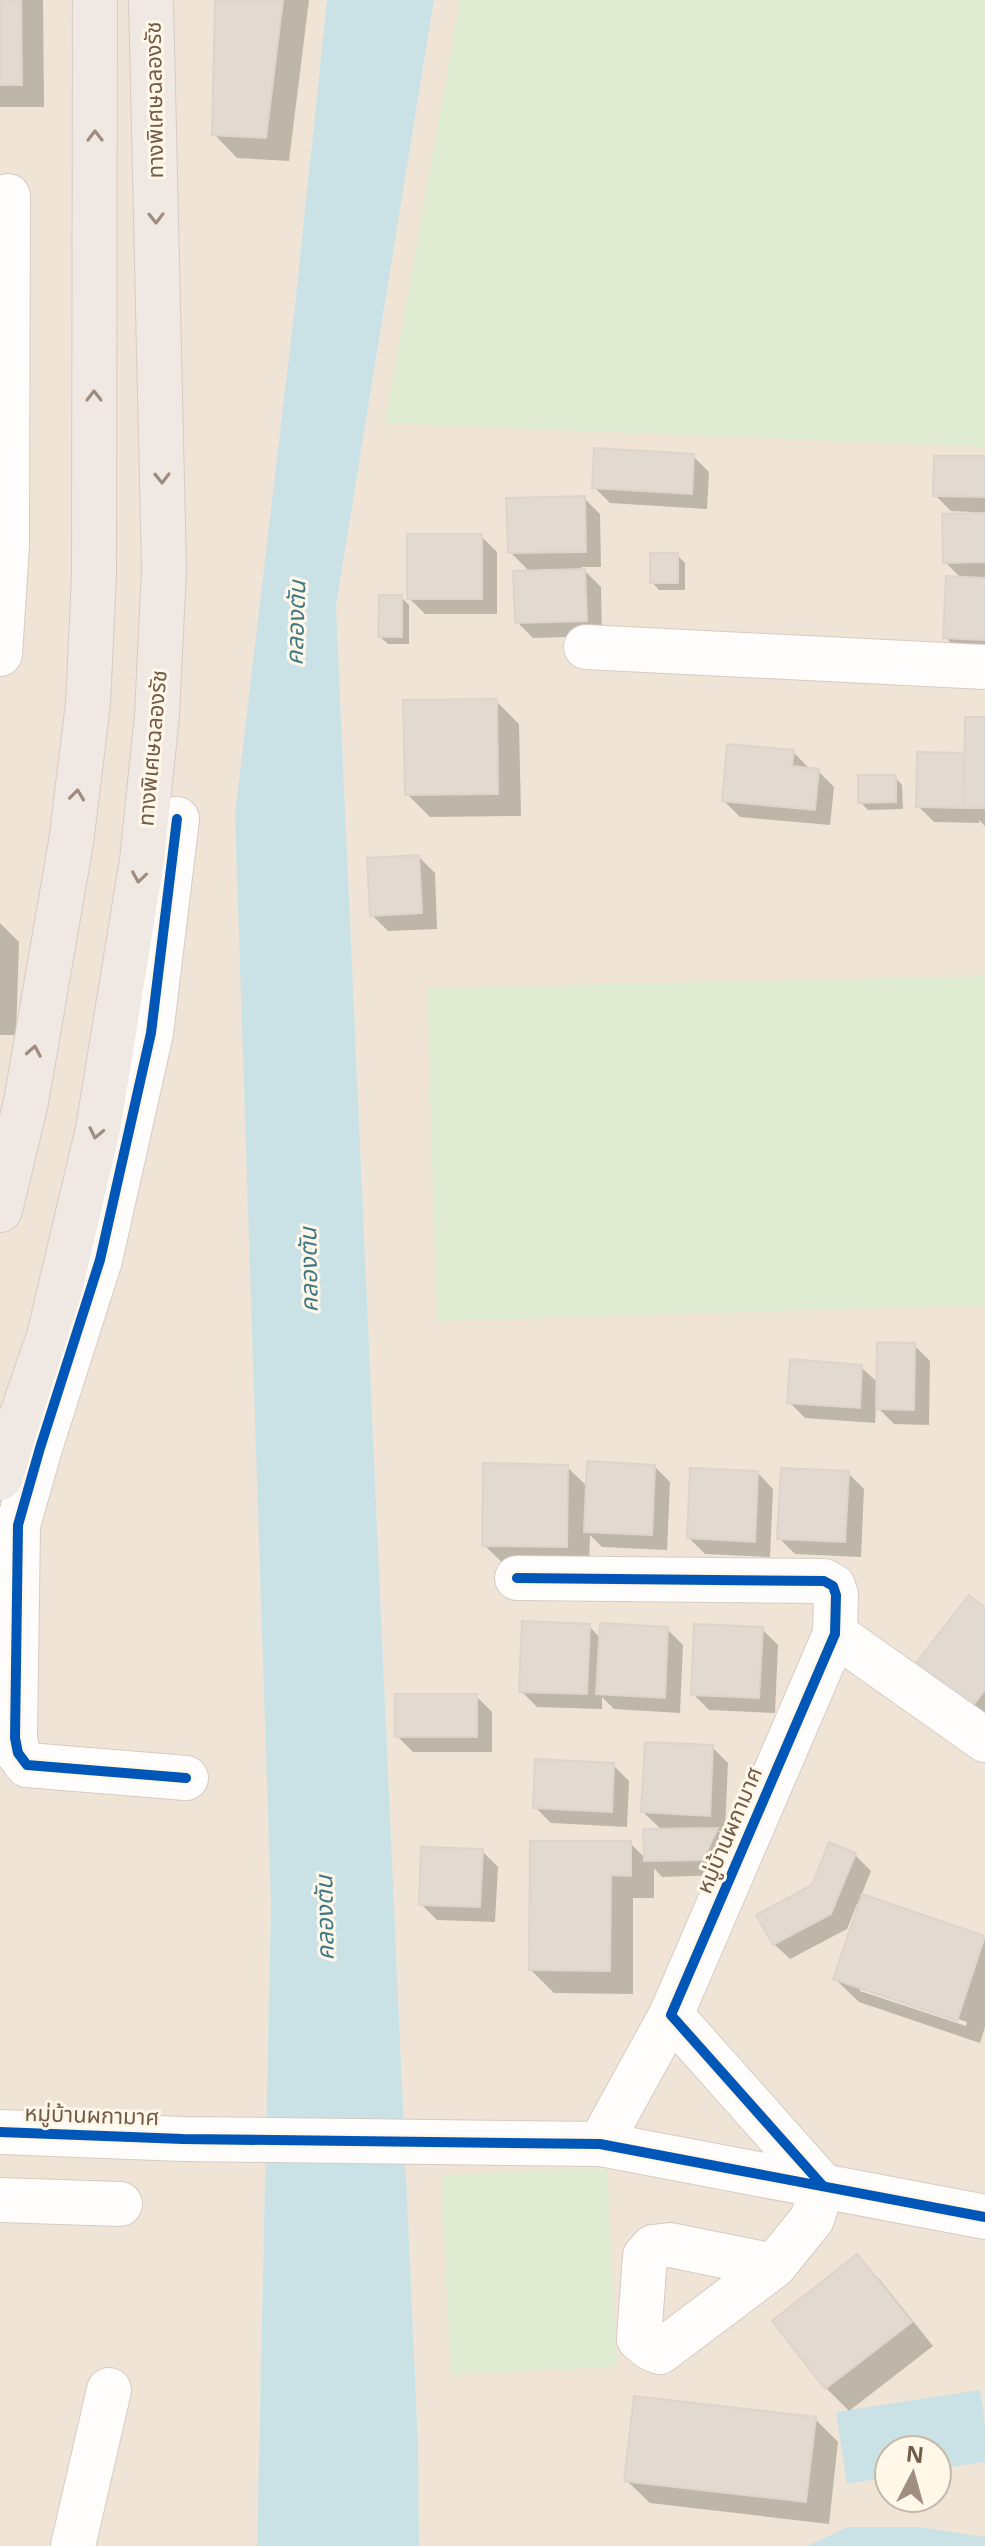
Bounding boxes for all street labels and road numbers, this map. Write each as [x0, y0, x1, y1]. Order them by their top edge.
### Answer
street label: ทางพิเศษฉลองรัช [137, 21, 169, 179]
street label: ทางพิเศษฉลองรัช [129, 669, 173, 827]
street label: หมู่บ้านผกามาศ [688, 1762, 768, 1898]
street label: หมู่บ้านผกามาศ [24, 2097, 160, 2131]

